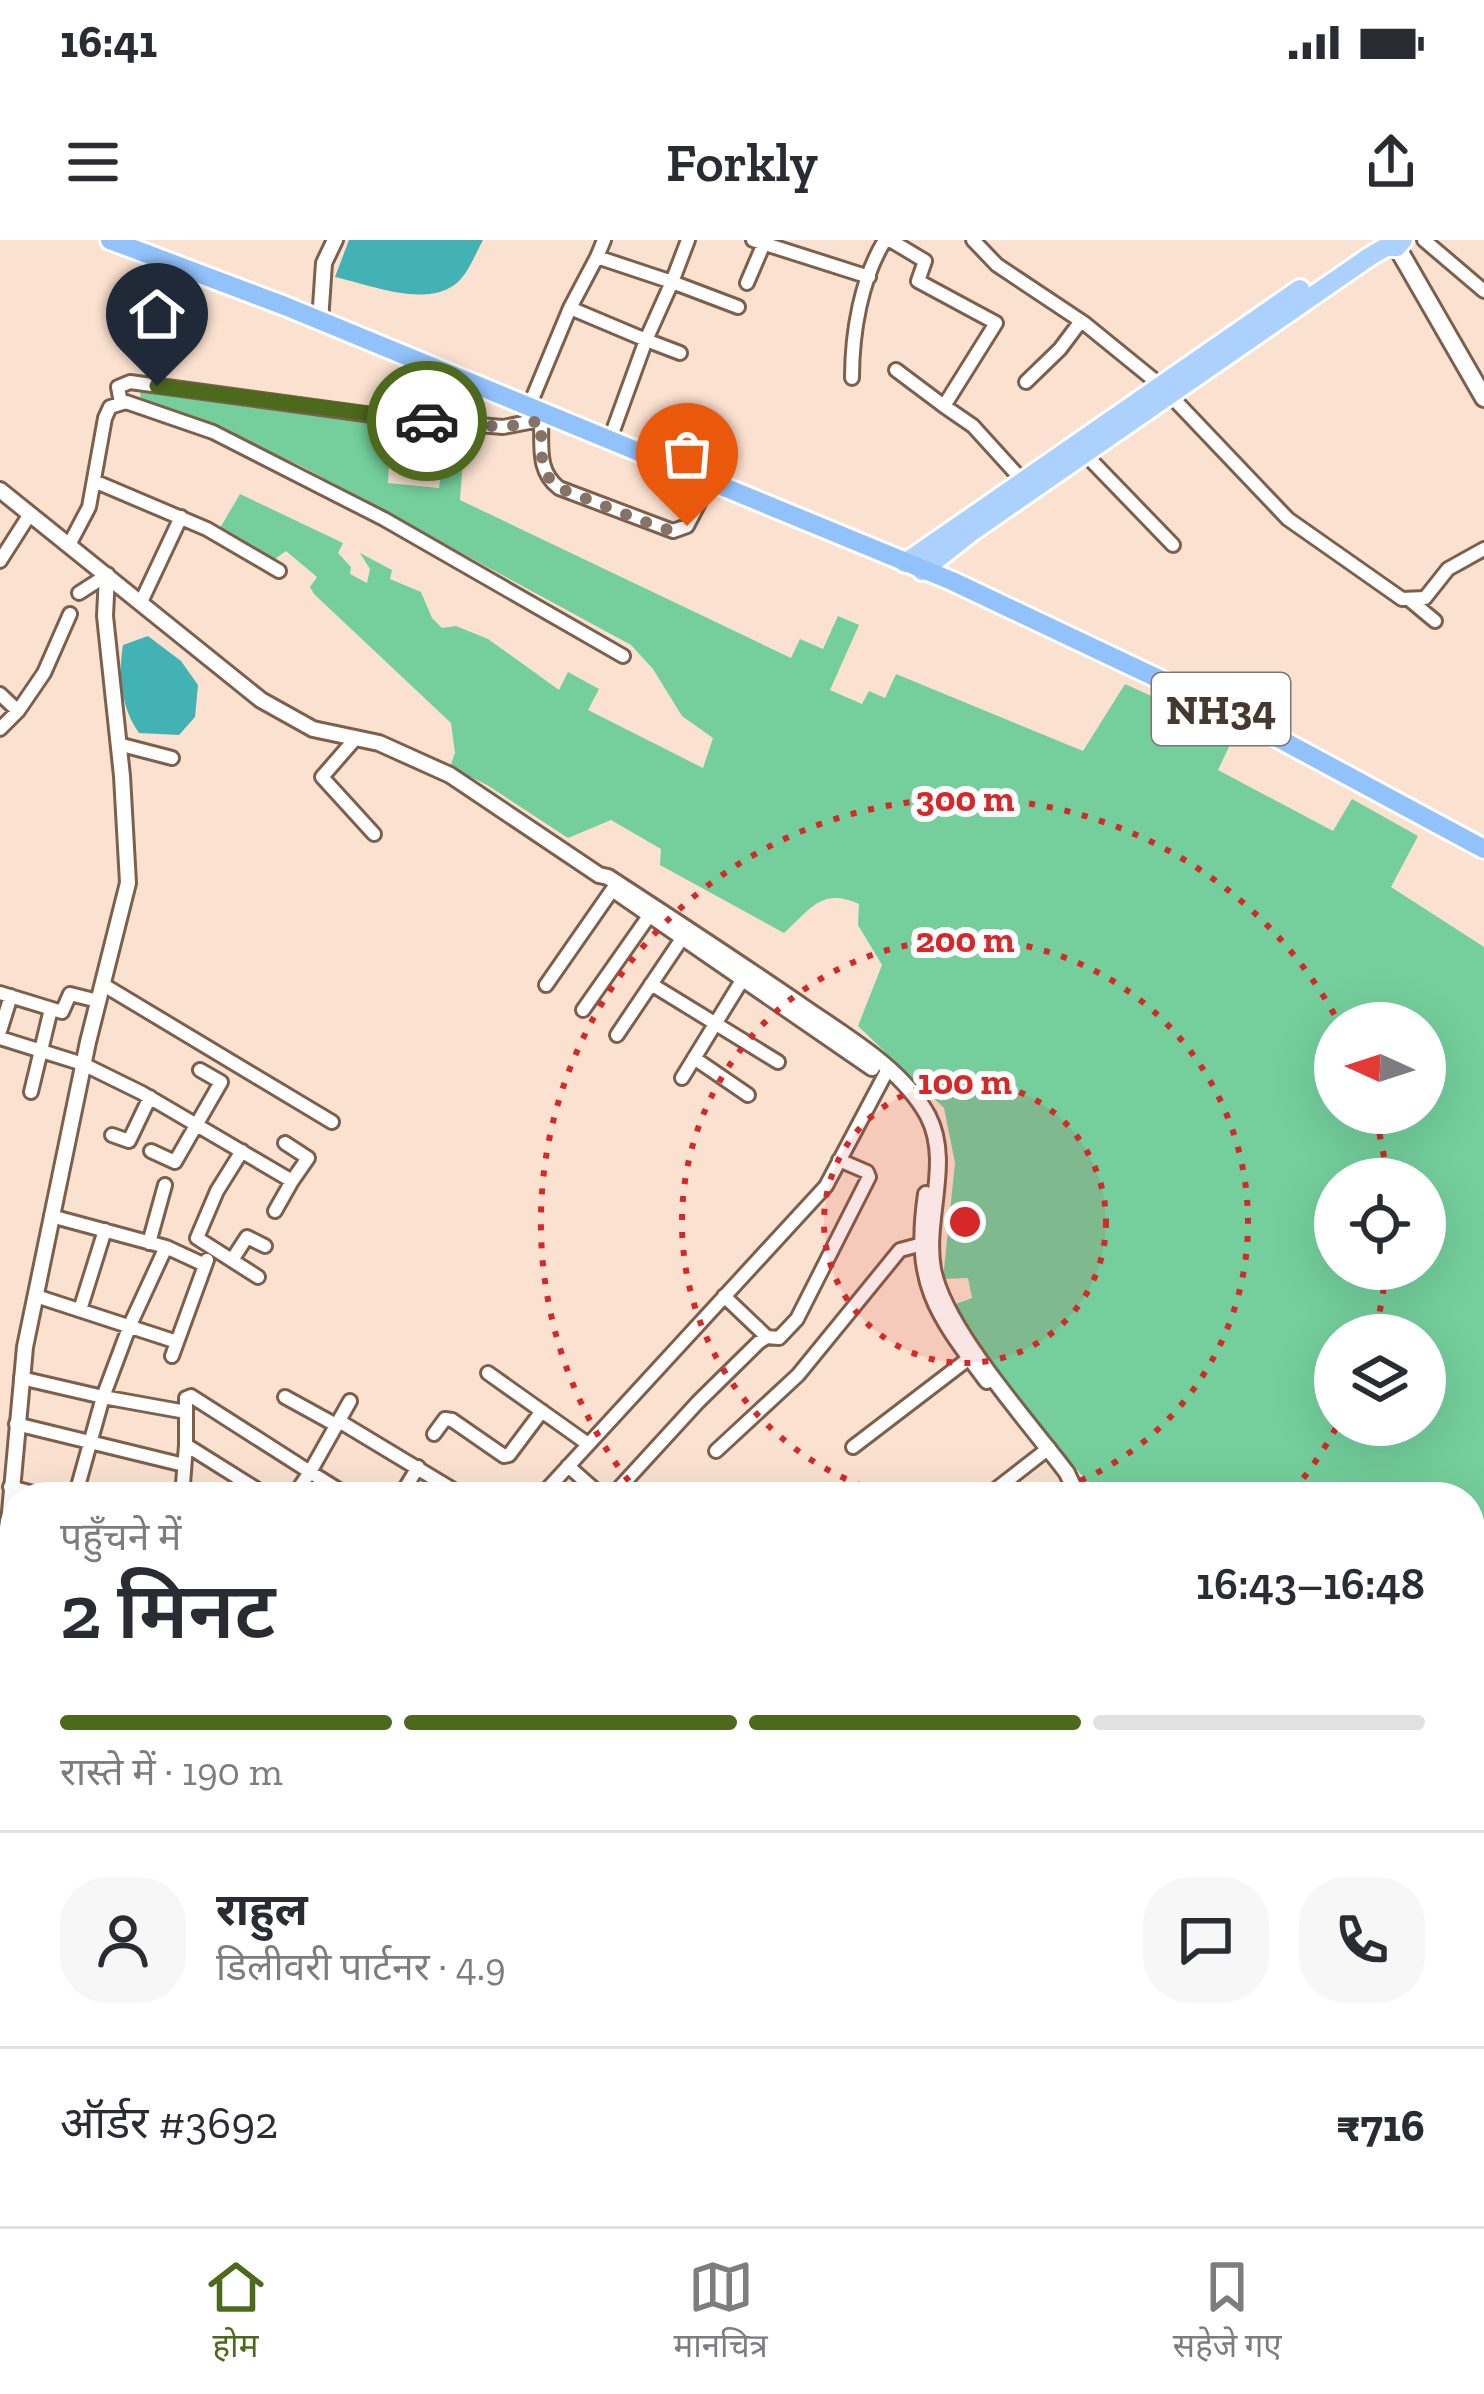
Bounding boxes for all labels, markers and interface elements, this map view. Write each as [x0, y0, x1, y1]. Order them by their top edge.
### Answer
text: 16:41 [60, 15, 157, 69]
icon: menu [60, 129, 126, 195]
icon: share [1358, 129, 1424, 195]
text: Forkly [666, 130, 818, 195]
pin [106, 263, 208, 386]
icon: home [124, 281, 190, 347]
courier [367, 361, 487, 481]
icon: car [394, 388, 460, 454]
pin [636, 403, 738, 526]
icon: bag [654, 421, 720, 487]
road number: NH34 [1152, 673, 1290, 745]
text: 300 m [916, 777, 1015, 820]
text: 200 m [915, 918, 1015, 961]
north arrow [1314, 1002, 1446, 1134]
map controls [1314, 1002, 1446, 1446]
text: 100 m [918, 1060, 1013, 1103]
button: locate [1314, 1158, 1446, 1290]
centre of rings [944, 1201, 986, 1243]
button: layers [1314, 1314, 1446, 1446]
text: पहुँचने में [60, 1513, 181, 1560]
text: 16:43–16:48 [1196, 1557, 1425, 1611]
text: 2 मिनट [60, 1564, 275, 1658]
text: रास्ते में · 190 m [60, 1748, 283, 1795]
button: person [60, 1877, 186, 2003]
button: chat [1143, 1877, 1269, 2003]
button: phone [1299, 1877, 1425, 2003]
text: राहुल [216, 1883, 308, 1937]
text: डिलीवरी पार्टनर · 4.9 [216, 1943, 506, 1990]
text: ऑर्डर #3692 [60, 2096, 278, 2150]
text: ₹716 [1336, 2099, 1425, 2153]
tab: होम [203, 2254, 269, 2370]
tab: मानचित्र [674, 2254, 768, 2370]
tab: सहेजे गए [1173, 2254, 1281, 2370]

